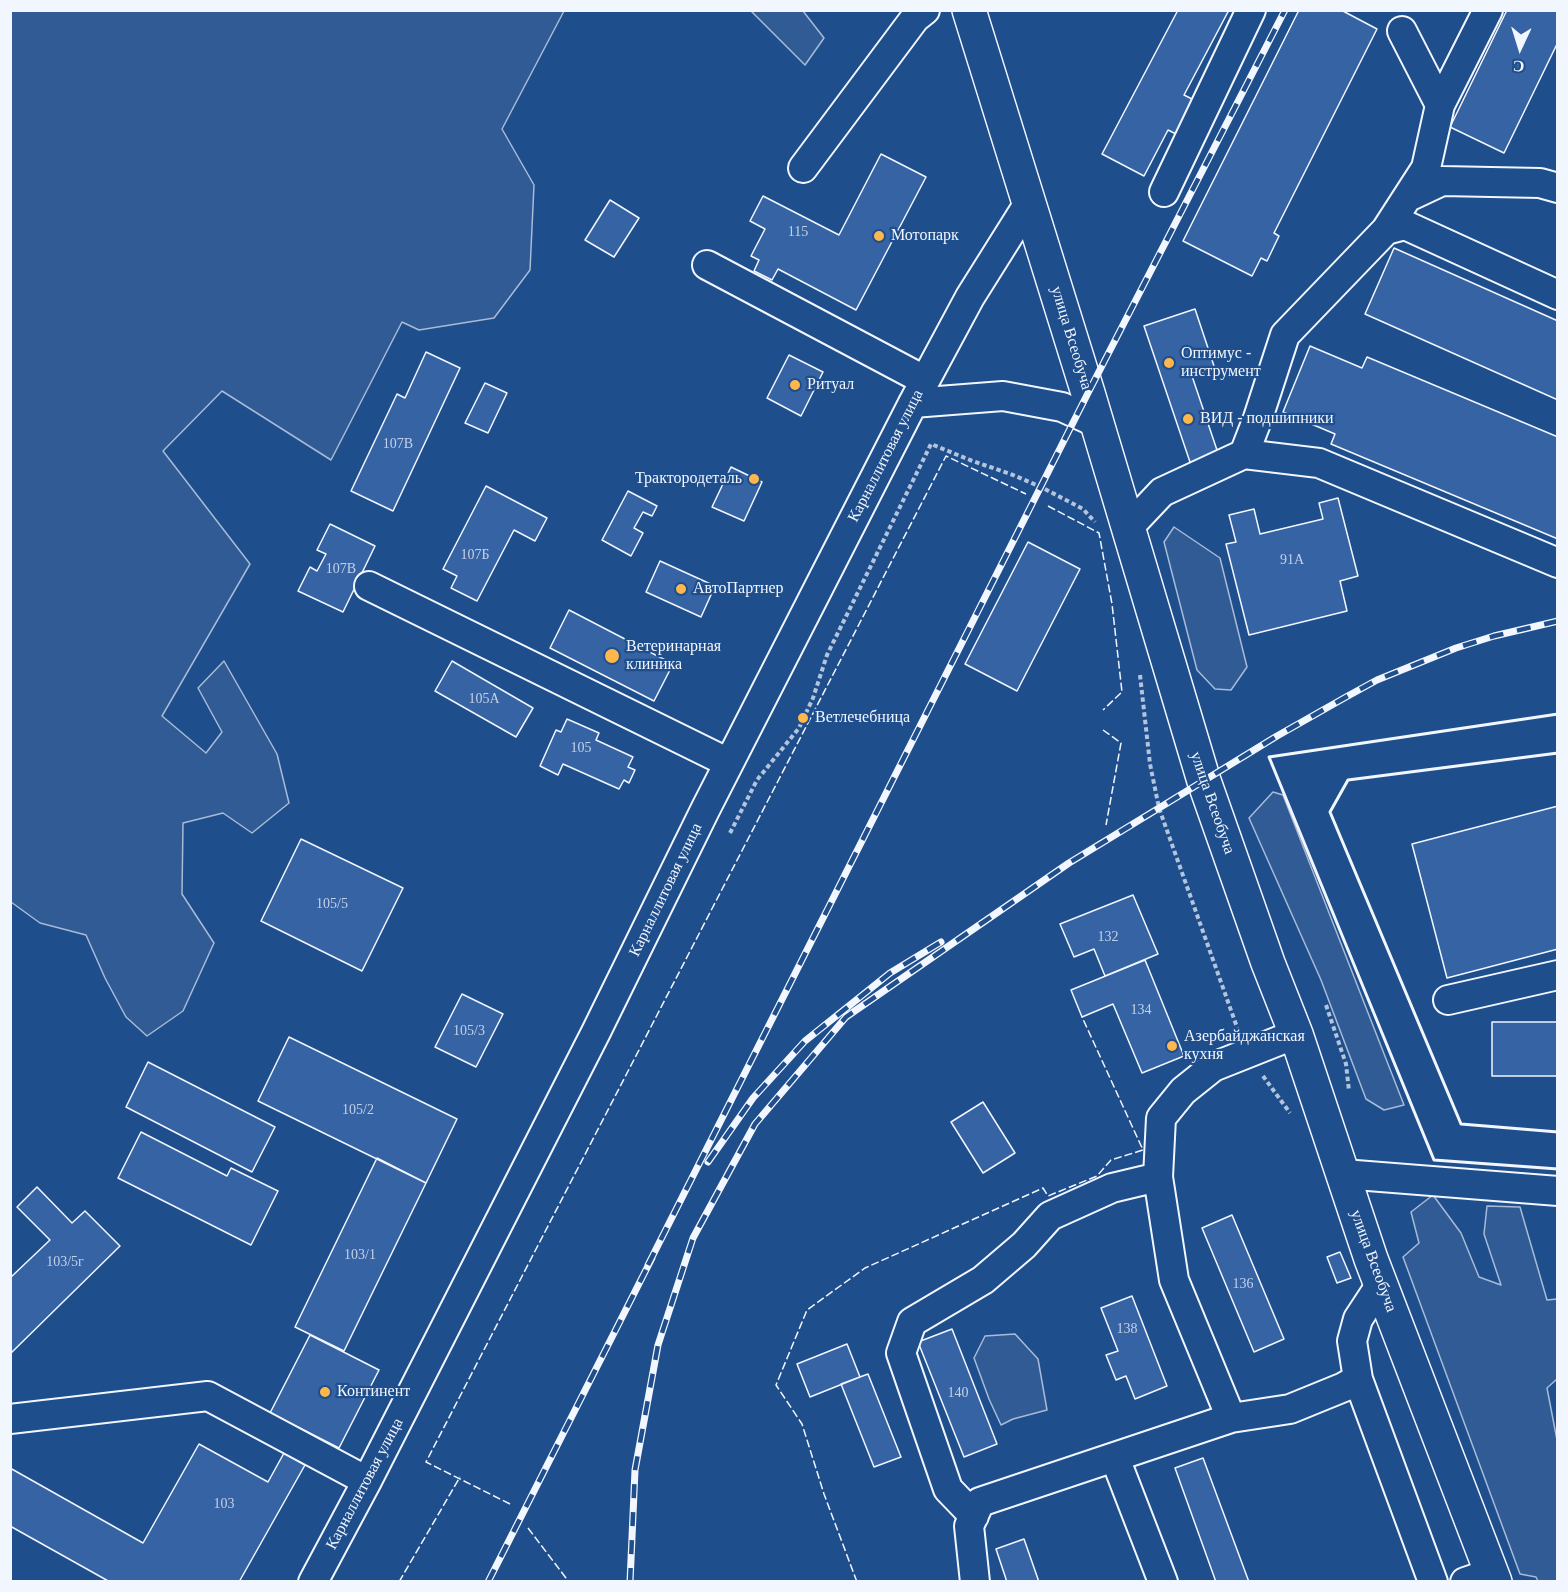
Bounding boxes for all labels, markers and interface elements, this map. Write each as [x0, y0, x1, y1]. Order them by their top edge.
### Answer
north arrow [1490, 18, 1550, 78]
text: С [1512, 58, 1525, 75]
house number: 115 [788, 224, 808, 240]
place label: Мотопарк [891, 226, 959, 246]
marker: Мотопарк [872, 229, 886, 243]
street label: улица Всеобуча [1046, 284, 1096, 392]
place label: Оптимус - инструмент [1181, 344, 1261, 382]
marker: Оптимус - инструмент [1162, 356, 1176, 370]
place label: Ритуал [807, 375, 854, 395]
marker: Ритуал [788, 378, 802, 392]
street label: Карналлитовая улица [844, 387, 928, 525]
place label: ВИД - подшипники [1200, 409, 1334, 429]
marker: ВИД - подшипники [1181, 412, 1195, 426]
house number: 107В [383, 436, 413, 452]
place label: Трактородеталь [635, 469, 742, 489]
marker: Трактородеталь [747, 472, 761, 486]
house number: 107Б [460, 547, 490, 563]
house number: 91А [1280, 552, 1304, 568]
house number: 107В [326, 561, 356, 577]
place label: АвтоПартнер [693, 579, 784, 599]
marker: АвтоПартнер [674, 582, 688, 596]
place label: Ветеринарная клиника [626, 637, 721, 675]
marker: Ветеринарная клиника [603, 647, 621, 665]
house number: 105А [468, 691, 500, 707]
place label: Ветлечебница [815, 708, 910, 728]
marker: Ветлечебница [796, 711, 810, 725]
house number: 105 [570, 740, 592, 756]
street label: улица Всеобуча [1185, 749, 1239, 857]
street label: Карналлитовая улица [625, 820, 707, 960]
house number: 105/5 [316, 896, 348, 912]
house number: 132 [1098, 929, 1118, 945]
house number: 134 [1130, 1002, 1152, 1018]
house number: 105/3 [453, 1023, 485, 1039]
place label: Азербайджанская кухня [1184, 1027, 1305, 1065]
marker: Азербайджанская кухня [1165, 1039, 1179, 1053]
house number: 105/2 [342, 1102, 374, 1118]
street label: улица Всеобуча [1346, 1207, 1400, 1315]
house number: 103/1 [344, 1247, 376, 1263]
house number: 103/5г [46, 1254, 84, 1270]
house number: 136 [1232, 1276, 1254, 1292]
house number: 138 [1116, 1321, 1138, 1337]
place label: Континент [337, 1382, 410, 1402]
marker: Континент [318, 1385, 332, 1399]
house number: 140 [948, 1385, 968, 1401]
street label: Карналлитовая улица [322, 1415, 408, 1553]
house number: 103 [214, 1496, 234, 1512]

